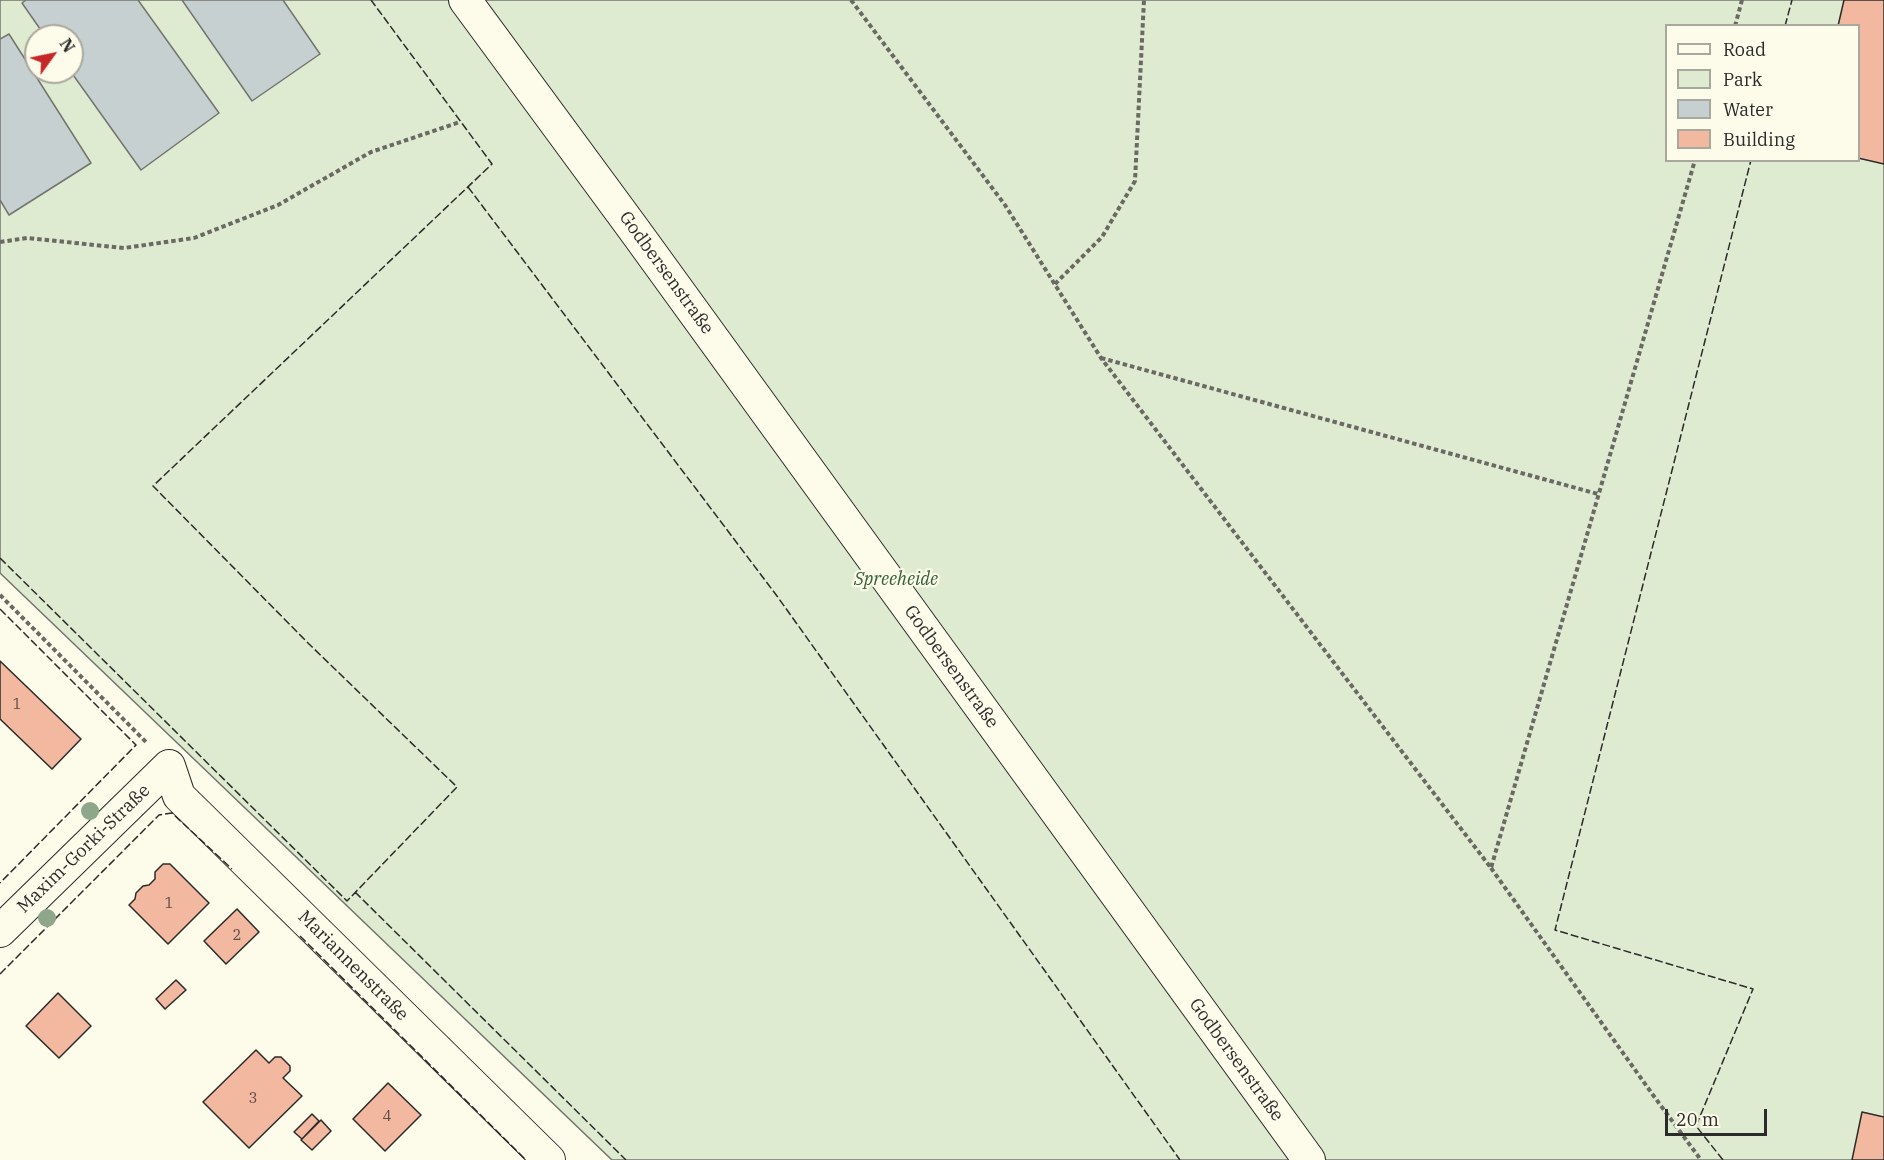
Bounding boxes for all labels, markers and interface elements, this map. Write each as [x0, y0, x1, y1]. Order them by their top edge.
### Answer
north arrow [24, 24, 84, 84]
legend [1665, 24, 1860, 162]
text: N [56, 35, 79, 56]
text: Road [1723, 38, 1766, 61]
text: Park [1723, 68, 1762, 91]
text: Water [1723, 98, 1773, 121]
text: Building [1723, 128, 1795, 151]
street label: Godbersenstraße [614, 207, 718, 339]
park label: Spreeheide [854, 569, 938, 591]
street label: Godbersenstraße [899, 601, 1003, 733]
house number: 1 [13, 696, 21, 714]
street label: Maxim-Gorki-Straße [13, 780, 155, 918]
house number: 1 [165, 895, 173, 913]
street label: Mariannenstraße [293, 906, 413, 1026]
house number: 2 [233, 927, 241, 945]
street label: Godbersenstraße [1184, 994, 1288, 1126]
house number: 3 [249, 1090, 257, 1108]
scale bar [1668, 1097, 1770, 1135]
house number: 4 [383, 1108, 391, 1126]
text: 20 m [1676, 1108, 1719, 1131]

